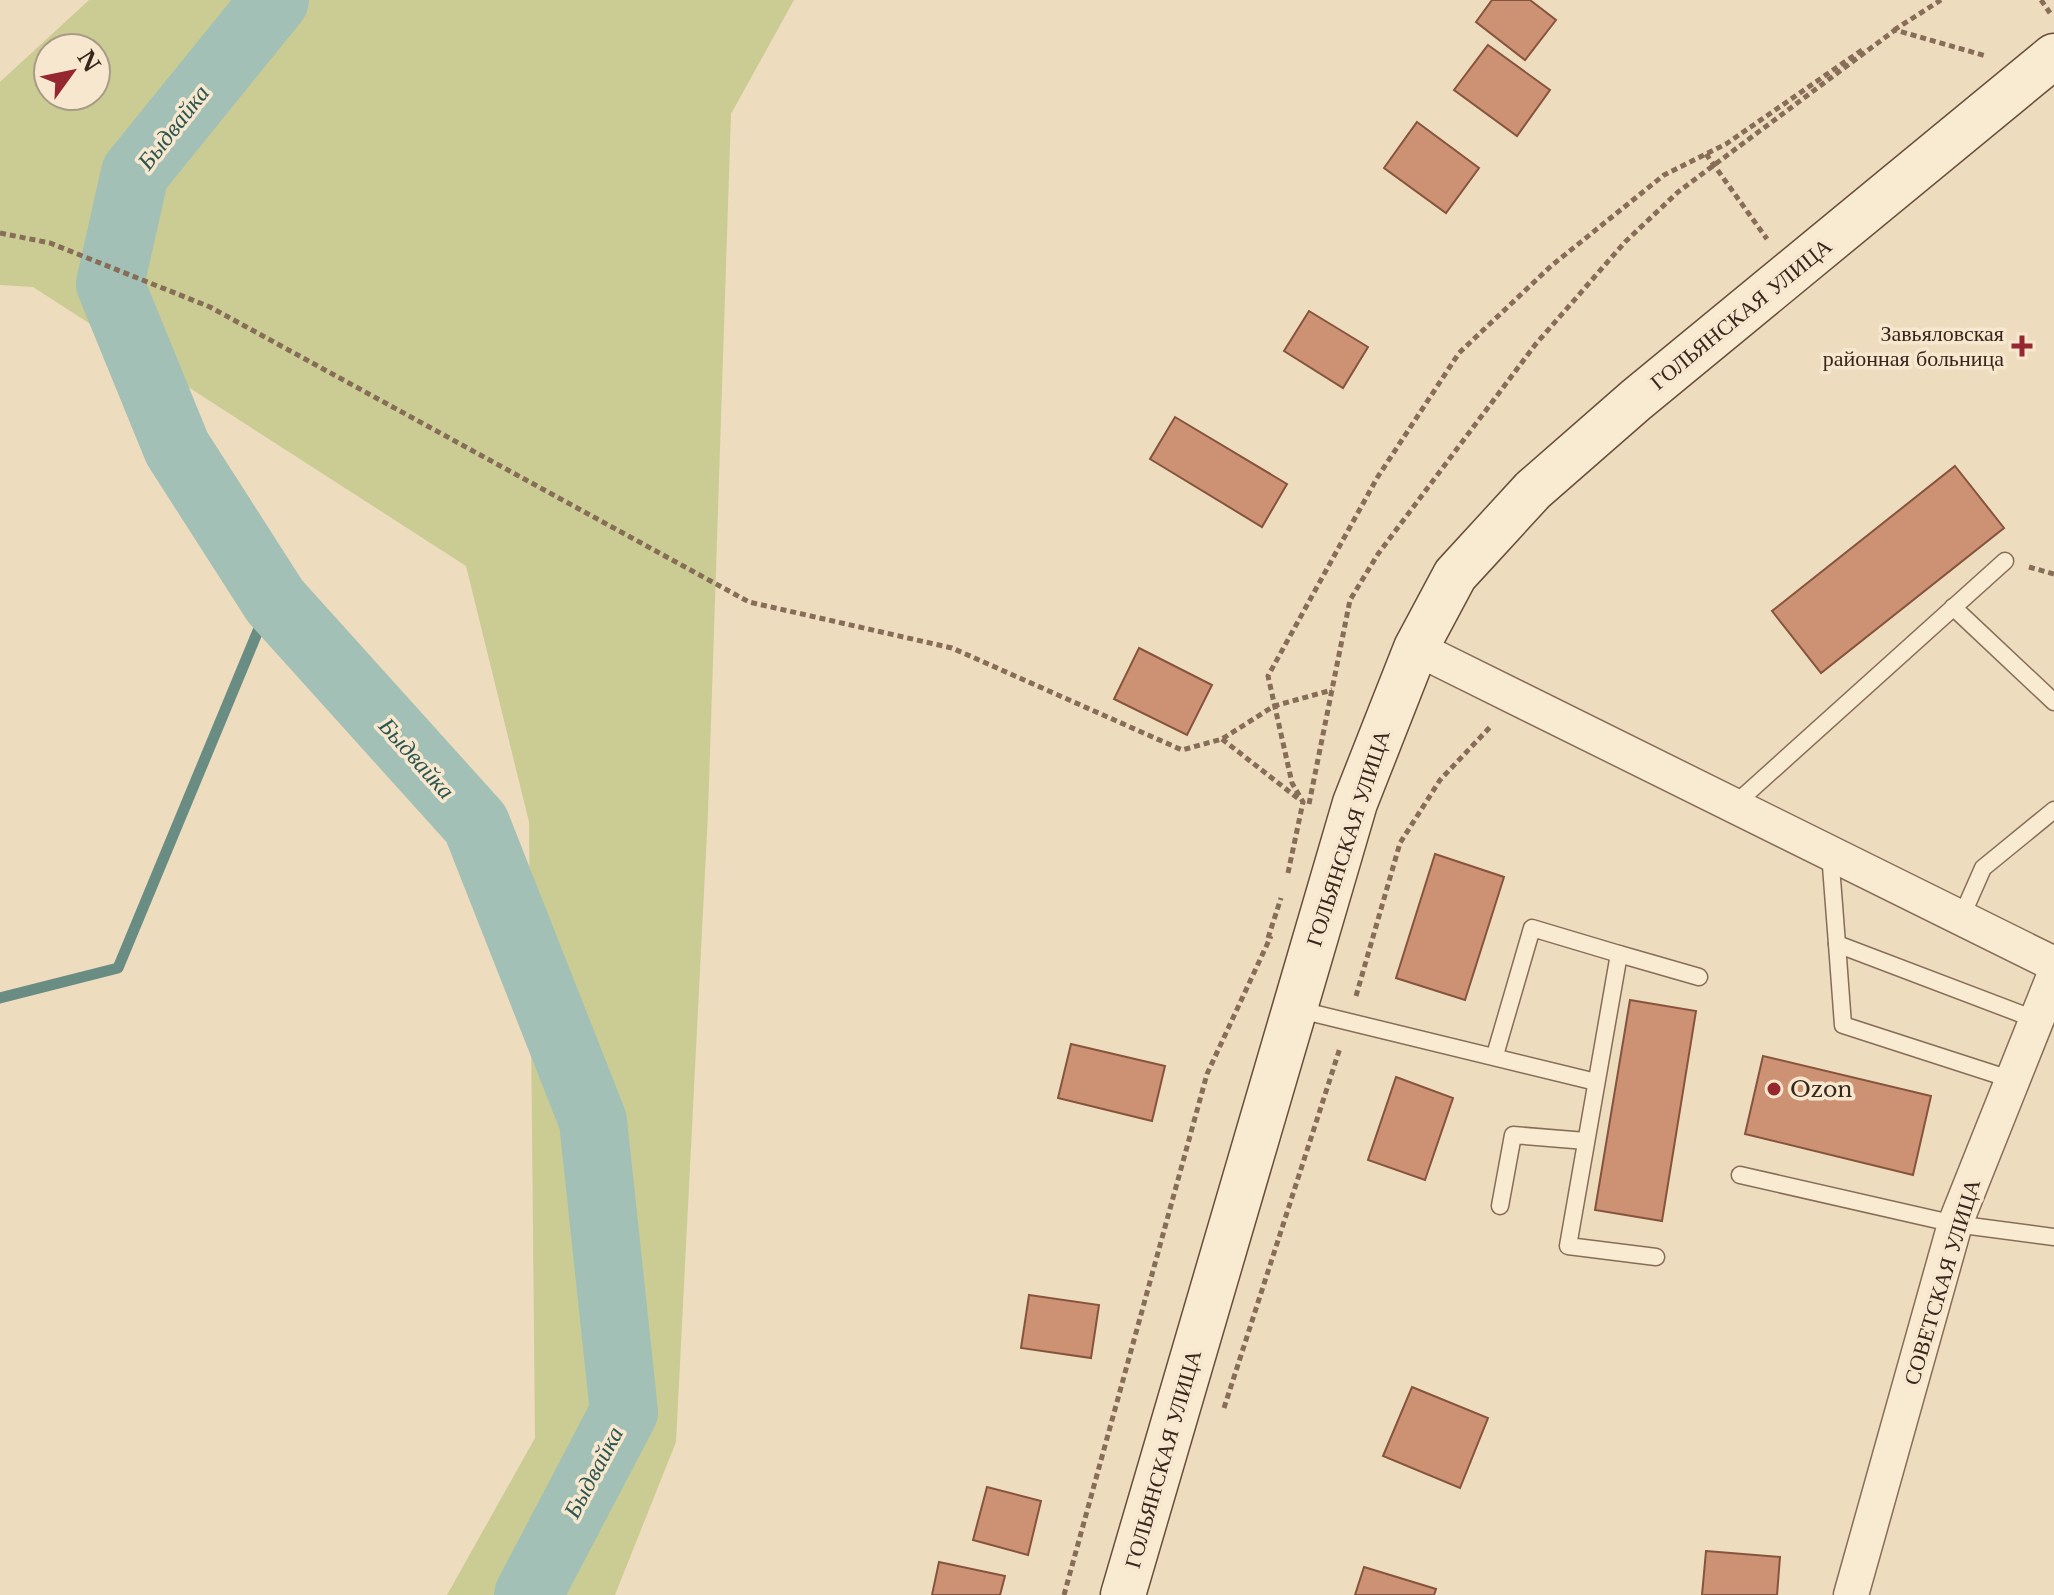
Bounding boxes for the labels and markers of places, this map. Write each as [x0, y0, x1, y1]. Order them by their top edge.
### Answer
place label: Завьяловская районная больница [1823, 320, 2004, 372]
marker: Завьяловская районная больница [2011, 335, 2033, 357]
place label: Ozon [1790, 1076, 1852, 1103]
marker: Ozon [1765, 1080, 1783, 1098]

